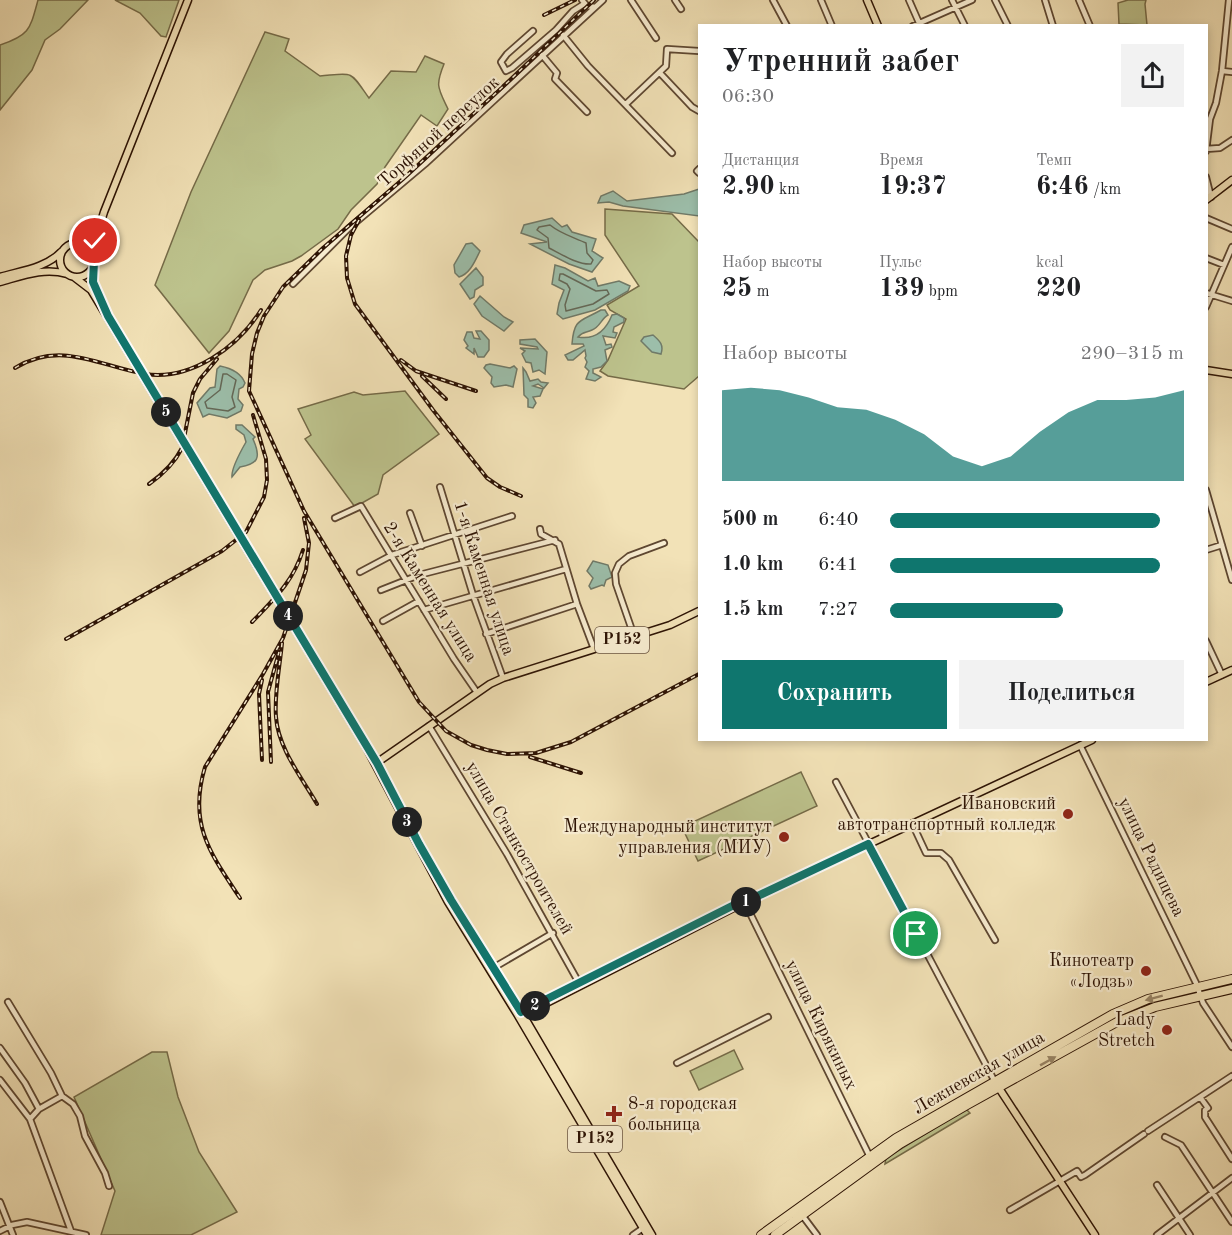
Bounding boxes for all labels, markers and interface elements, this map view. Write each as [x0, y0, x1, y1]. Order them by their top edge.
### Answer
button: share [1121, 44, 1184, 107]
text: Утренний забег [722, 46, 959, 79]
street label: Торфяной переулок [375, 73, 504, 192]
text: 06:30 [722, 87, 774, 107]
text: Дистанция [722, 153, 799, 169]
text: Время [879, 153, 923, 169]
text: Темп [1036, 153, 1072, 169]
text: 2.90 [722, 174, 775, 200]
text: 19:37 [879, 174, 947, 200]
text: 6:46 [1036, 174, 1089, 200]
text: km [775, 182, 800, 198]
text: /km [1089, 182, 1121, 198]
pin [69, 215, 120, 266]
icon: check [78, 224, 111, 257]
text: Набор высоты [722, 255, 822, 271]
text: Пульс [879, 255, 922, 271]
text: kcal [1036, 255, 1064, 271]
text: 25 [722, 276, 752, 302]
text: 139 [879, 276, 924, 302]
text: 220 [1036, 276, 1081, 302]
text: m [752, 284, 769, 300]
text: bpm [924, 284, 958, 300]
text: Набор высоты [722, 344, 848, 364]
text: 290–315 m [1081, 344, 1184, 364]
pin: 5 [151, 397, 181, 427]
text: 5 [161, 404, 171, 420]
street label: 1-я Каменная улица [451, 499, 517, 658]
text: 500 m [722, 510, 778, 530]
text: 6:40 [818, 510, 858, 530]
street label: 2-я Каменная улица [380, 519, 480, 665]
text: 1.0 km [722, 555, 784, 575]
text: 6:41 [818, 555, 858, 575]
text: 1.5 km [722, 600, 784, 620]
text: 7:27 [818, 600, 858, 620]
pin: 4 [273, 601, 303, 631]
text: 4 [283, 608, 293, 624]
road number: Р152 [595, 627, 649, 653]
button: Сохранить [722, 660, 947, 729]
button: Поделиться [959, 660, 1184, 729]
street label: улица Станкостроителей [462, 758, 576, 938]
place label: Ивановский автотранспортный колледж [837, 795, 1056, 834]
street label: улица Радищева [1114, 795, 1188, 920]
pin: 3 [392, 807, 422, 837]
marker: Ивановский автотранспортный колледж [1061, 807, 1075, 821]
text: 3 [402, 814, 412, 830]
place label: Международный институт управления (МИУ) [563, 818, 772, 857]
marker: Международный институт управления (МИУ) [777, 830, 791, 844]
pin: 1 [731, 887, 761, 917]
text: 1 [741, 894, 751, 910]
pin [890, 908, 941, 959]
icon: arrive [899, 917, 932, 950]
place label: Кинотеатр «Лодзь» [1049, 952, 1134, 991]
street label: улица Кирякиных [782, 957, 860, 1093]
marker: Кинотеатр «Лодзь» [1139, 964, 1153, 978]
pin: 2 [520, 991, 550, 1021]
one-way arrow [1145, 994, 1163, 1003]
text: 2 [530, 998, 540, 1014]
place label: Lady Stretch [1098, 1011, 1155, 1050]
marker: Lady Stretch [1160, 1023, 1174, 1037]
street label: Лежневская улица [910, 1028, 1048, 1118]
one-way arrow [1039, 1056, 1056, 1066]
place label: 8-я городская больница [628, 1095, 737, 1134]
marker: 8-я городская больница [605, 1105, 623, 1123]
road number: Р152 [568, 1126, 622, 1152]

